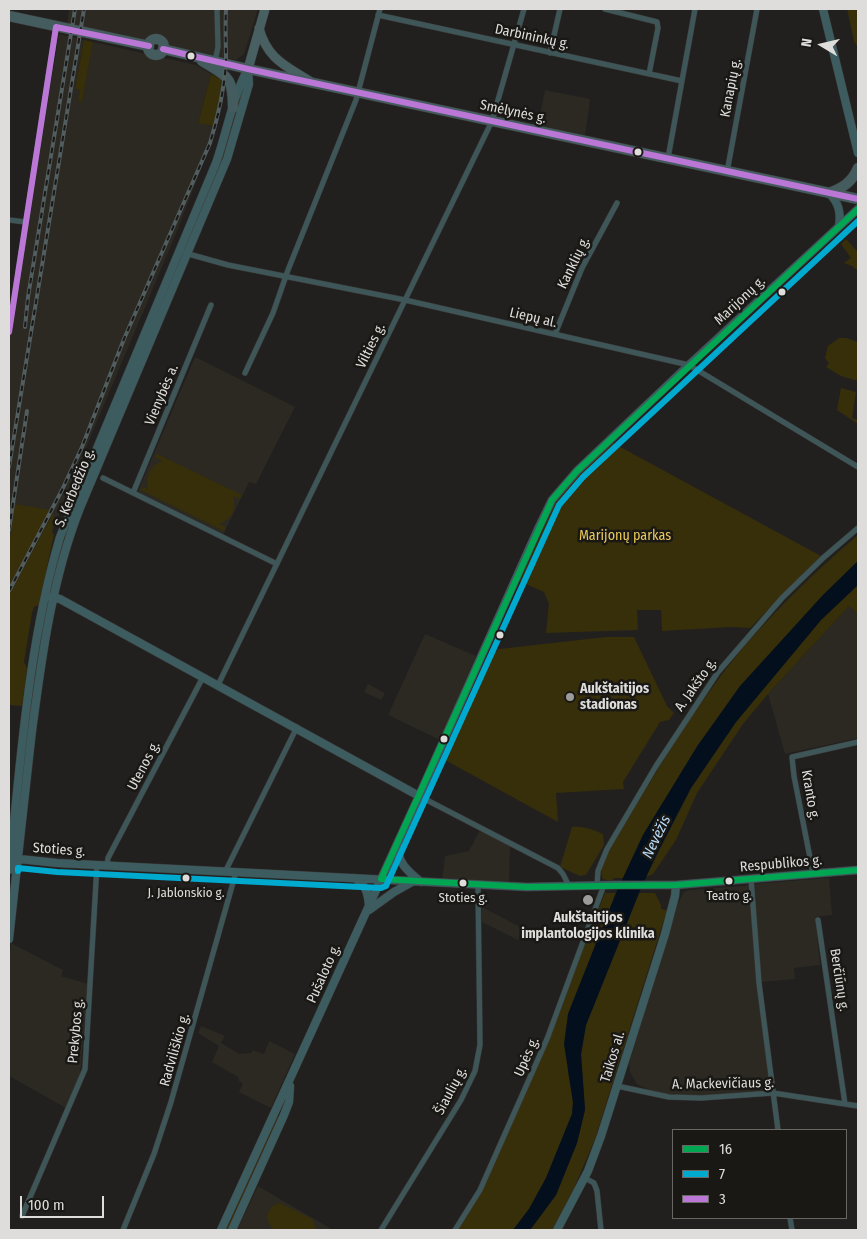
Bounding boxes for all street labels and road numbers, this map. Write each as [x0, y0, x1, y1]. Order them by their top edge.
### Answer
street label: Darbininkų g. [493, 21, 571, 53]
street label: Kanapių g. [717, 57, 745, 119]
street label: Smėlynės g. [478, 97, 548, 127]
street label: Kanklių g. [554, 234, 594, 292]
street label: Marijonų g. [711, 273, 769, 329]
street label: Liepų al. [508, 304, 558, 332]
street label: Vilties g. [353, 321, 389, 371]
street label: Vienybės a. [142, 362, 182, 428]
street label: S. Kerbedžio g. [52, 446, 98, 530]
street label: A. Jakšto g. [672, 655, 720, 715]
street label: Utenos g. [124, 739, 164, 793]
street label: Kranto g. [797, 769, 823, 821]
street label: Stoties g. [32, 840, 86, 860]
street label: Respublikos g. [739, 852, 823, 876]
street label: Pušaloto g. [304, 942, 344, 1006]
street label: Berčiūnų g. [826, 947, 852, 1013]
street label: Prekybos g. [65, 998, 87, 1064]
street label: Radviliškio g. [157, 1012, 193, 1088]
street label: Taikos al. [597, 1029, 629, 1085]
street label: Upės g. [511, 1035, 543, 1079]
street label: Šiaulių g. [431, 1064, 471, 1118]
street label: A. Mackevičiaus g. [672, 1075, 774, 1093]

